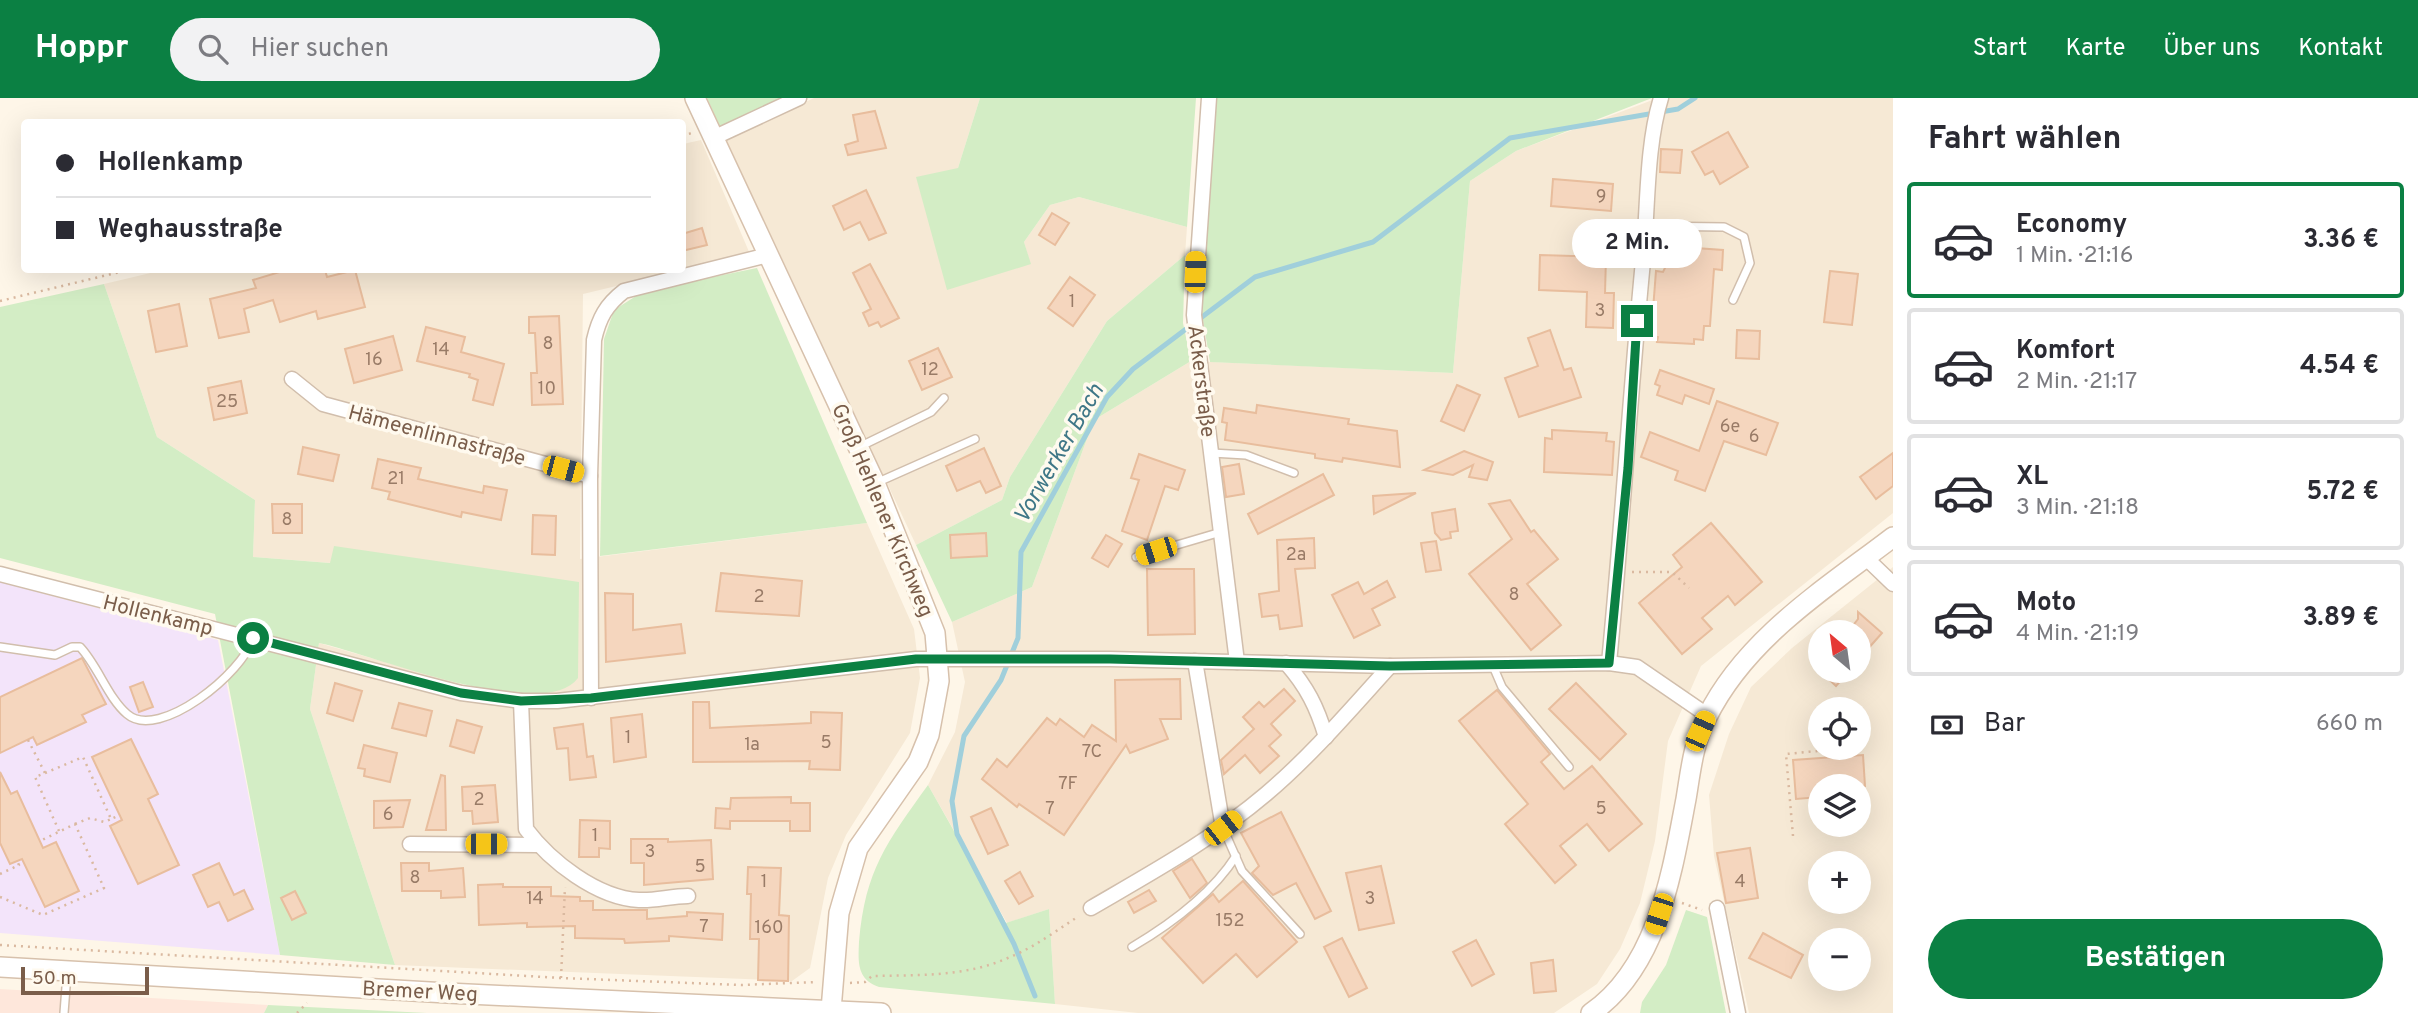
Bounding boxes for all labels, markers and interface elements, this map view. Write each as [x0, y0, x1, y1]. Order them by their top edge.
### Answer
search box [170, 18, 660, 81]
text: Hoppr [35, 28, 128, 70]
icon: search [194, 30, 232, 68]
text: Hier suchen [250, 33, 389, 66]
text: Start [1973, 34, 2027, 64]
text: Karte [2065, 34, 2125, 64]
text: Über uns [2163, 34, 2260, 64]
text: Kontakt [2298, 34, 2383, 64]
text: Fahrt wählen [1928, 120, 2121, 160]
text: Hollenkamp [98, 147, 243, 180]
house number: 9 [1596, 186, 1606, 209]
icon: car [1932, 209, 1995, 272]
text: Economy [2016, 209, 2127, 242]
text: Weghausstraße [98, 214, 283, 247]
callout: 2 Min. [1572, 220, 1702, 268]
text: 3.36 € [2303, 224, 2379, 257]
text: 2 Min. [1605, 229, 1669, 258]
text: 1 Min. · 21:16 [2016, 242, 2134, 271]
car [1184, 251, 1207, 293]
house number: 1 [1069, 291, 1075, 314]
house number: 3 [1595, 300, 1605, 323]
route end [1621, 305, 1653, 337]
street label: Ackerstraße [1180, 323, 1221, 439]
house number: 8 [543, 333, 554, 356]
icon: car [1932, 335, 1995, 398]
text: Komfort [2016, 335, 2115, 368]
house number: 14 [432, 339, 450, 362]
house number: 16 [365, 349, 383, 372]
text: 4.54 € [2300, 350, 2379, 383]
house number: 12 [921, 359, 939, 382]
text: 2 Min. · 21:17 [2016, 368, 2137, 397]
house number: 10 [538, 378, 556, 401]
water label: Vorwerker Bach [1008, 379, 1112, 529]
house number: 25 [216, 391, 238, 414]
street label: Hämeenlinnastraße [345, 400, 528, 473]
street label: Groß Hehlener Kirchweg [824, 400, 939, 621]
house number: 6e [1720, 416, 1740, 439]
house number: 6 [1749, 426, 1759, 449]
car [540, 453, 587, 485]
icon: car [1932, 461, 1995, 524]
text: XL [2016, 461, 2048, 494]
house number: 21 [387, 468, 405, 491]
text: 5.72 € [2307, 476, 2379, 509]
text: 3 Min. · 21:18 [2016, 494, 2139, 523]
house number: 8 [282, 509, 293, 532]
car [1133, 535, 1180, 567]
house number: 2a [1286, 544, 1306, 567]
house number: 8 [1509, 584, 1520, 607]
house number: 2 [753, 586, 765, 609]
icon: car [1932, 587, 1995, 650]
text: Moto [2016, 587, 2076, 620]
street label: Hollenkamp [100, 590, 216, 643]
text: 3.89 € [2302, 602, 2379, 635]
north arrow [1808, 620, 1871, 682]
map controls [1808, 620, 1871, 991]
text: 4 Min. · 21:19 [2016, 620, 2139, 649]
route start [237, 622, 269, 654]
button: locate [1808, 697, 1871, 760]
icon: cash [1928, 706, 1966, 744]
car [1682, 708, 1719, 754]
text: Bar [1984, 708, 2025, 741]
text: 660 m [2316, 710, 2383, 739]
house number: 1 [625, 727, 631, 750]
house number: 5 [820, 732, 832, 755]
house number: 1a [744, 734, 760, 757]
house number: 7C [1082, 741, 1102, 764]
house number: 7F [1058, 773, 1078, 796]
button: layers [1808, 774, 1871, 837]
house number: 2 [473, 789, 485, 812]
house number: 7 [1045, 798, 1055, 821]
house number: 5 [1595, 798, 1607, 821]
house number: 6 [383, 804, 393, 827]
car [1200, 807, 1247, 849]
house number: 1 [592, 825, 598, 848]
car [466, 834, 508, 855]
house number: 3 [645, 841, 655, 864]
button: + [1808, 851, 1871, 914]
house number: 5 [694, 856, 706, 879]
house number: 8 [410, 867, 421, 890]
house number: 1 [761, 871, 767, 894]
house number: 4 [1734, 871, 1746, 894]
house number: 14 [526, 888, 544, 911]
house number: 3 [1365, 888, 1375, 911]
car [1643, 891, 1676, 937]
house number: 152 [1216, 910, 1244, 933]
house number: 7 [699, 916, 709, 939]
house number: 160 [754, 917, 784, 940]
button: Bestätigen [1928, 919, 2383, 999]
button: − [1808, 928, 1871, 991]
scale bar [21, 964, 149, 996]
text: 50 m [32, 967, 77, 991]
street label: Bremer Weg [361, 976, 479, 1009]

